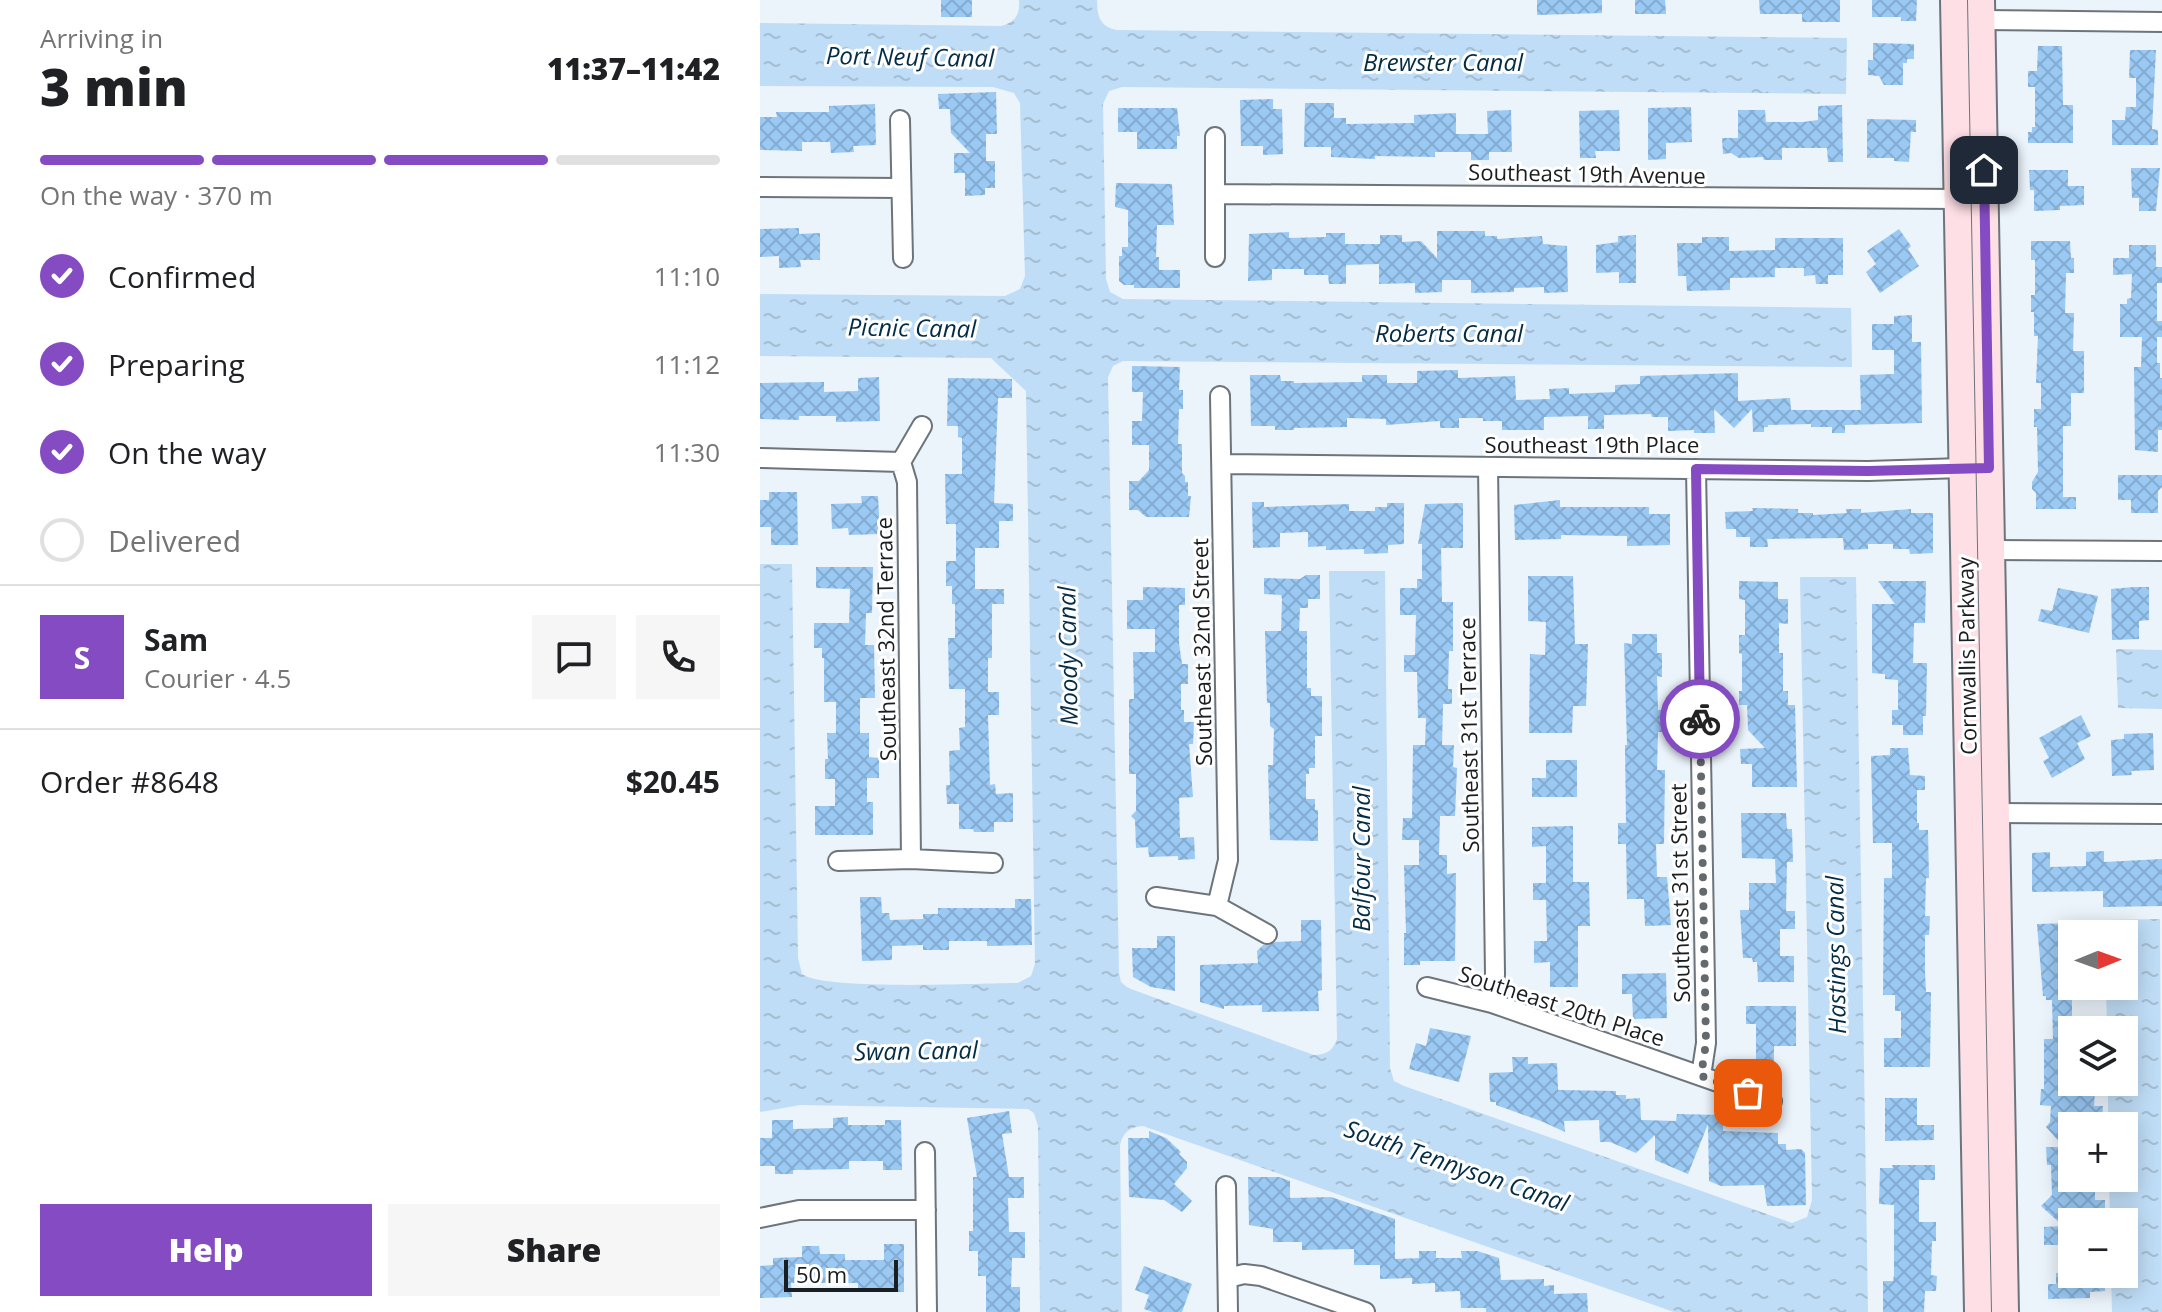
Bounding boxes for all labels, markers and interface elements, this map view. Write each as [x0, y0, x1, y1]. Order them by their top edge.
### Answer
text: Arriving in [40, 20, 163, 56]
water label: Port Neuf Canal [826, 38, 995, 74]
water label: Brewster Canal [1363, 45, 1524, 78]
text: 11:37–11:42 [547, 48, 720, 89]
text: 3 min [40, 50, 188, 121]
pin [1950, 136, 2018, 204]
icon: home [1962, 148, 2006, 192]
street label: Southeast 19th Avenue [1468, 156, 1706, 190]
text: On the way · 370 m [40, 177, 273, 213]
icon: check [40, 254, 84, 298]
text: Confirmed [108, 256, 256, 297]
text: 11:10 [654, 258, 720, 294]
water label: Picnic Canal [847, 309, 978, 345]
water label: Roberts Canal [1375, 316, 1524, 349]
icon: check [40, 342, 84, 386]
text: Preparing [108, 344, 245, 385]
text: 11:12 [654, 346, 720, 382]
street label: Southeast 19th Place [1485, 429, 1699, 459]
icon: check [40, 430, 84, 474]
text: On the way [108, 432, 266, 473]
text: 11:30 [654, 434, 720, 470]
street label: Southeast 32nd Terrace [868, 517, 902, 761]
text: Delivered [108, 520, 241, 561]
street label: Southeast 32nd Street [1184, 538, 1218, 766]
street label: Cornwallis Parkway [1949, 556, 1983, 755]
water label: Moody Canal [1049, 585, 1085, 726]
button: chat [532, 615, 616, 699]
button: phone [636, 615, 720, 699]
street label: Southeast 31st Terrace [1451, 617, 1485, 853]
text: Sam [144, 619, 208, 660]
text: S [74, 637, 90, 678]
text: Courier · 4.5 [144, 660, 291, 696]
courier [1660, 679, 1740, 759]
icon: bike [1678, 697, 1722, 741]
text: Order #8648 [40, 761, 219, 802]
text: $20.45 [626, 761, 720, 802]
street label: Southeast 31st Street [1662, 783, 1696, 1003]
water label: Balfour Canal [1344, 785, 1377, 932]
water label: Hastings Canal [1817, 875, 1853, 1034]
north arrow [2058, 920, 2138, 1000]
map controls [2058, 920, 2138, 1288]
street label: Southeast 20th Place [1455, 958, 1669, 1052]
button: layers [2058, 1016, 2138, 1096]
water label: Swan Canal [854, 1032, 979, 1068]
pin [1714, 1059, 1782, 1127]
icon: bag [1726, 1071, 1770, 1115]
water label: South Tennyson Canal [1340, 1111, 1574, 1219]
button: + [2058, 1112, 2138, 1192]
button: Help [40, 1204, 372, 1296]
button: Share [388, 1204, 720, 1296]
button: − [2058, 1208, 2138, 1288]
scale bar [784, 1256, 898, 1292]
text: 50 m [796, 1259, 847, 1289]

